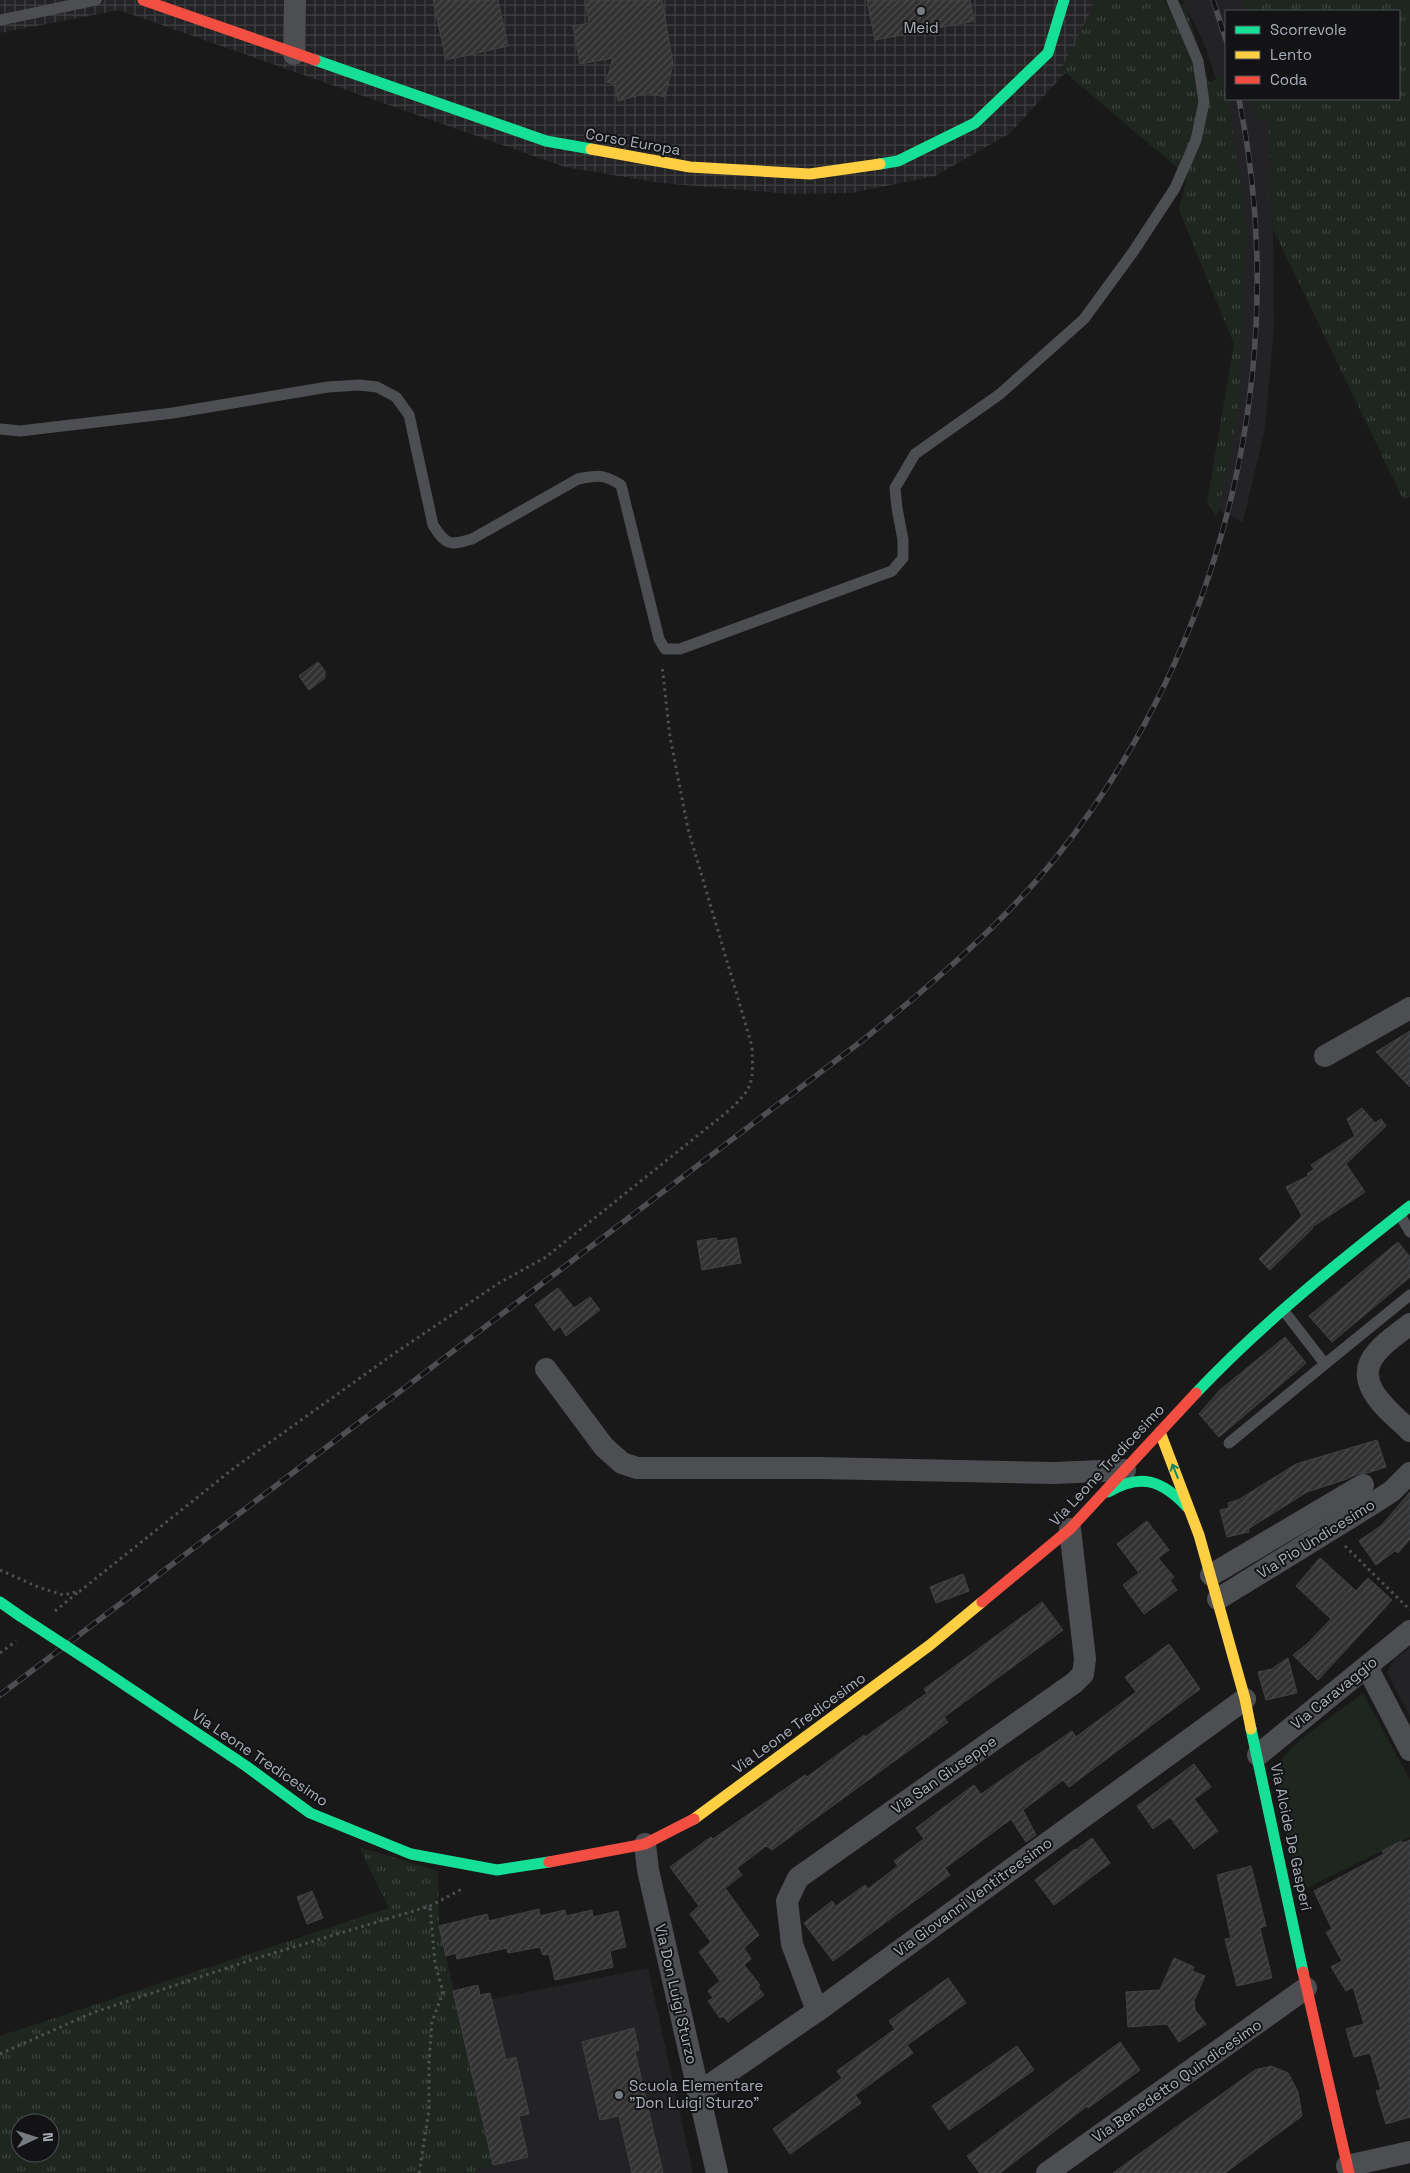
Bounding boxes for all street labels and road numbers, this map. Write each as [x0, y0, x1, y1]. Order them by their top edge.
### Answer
street label: Corso Europa [584, 124, 682, 159]
street label: Via Leone Tredicesimo [1045, 1400, 1168, 1530]
street label: Via Pio Undicesimo [1253, 1495, 1378, 1583]
street label: Via Caravaggio [1287, 1652, 1381, 1733]
street label: Via Leone Tredicesimo [728, 1668, 869, 1777]
street label: Via Leone Tredicesimo [189, 1705, 332, 1810]
street label: Via San Giuseppe [887, 1731, 1000, 1818]
street label: Via Alcide De Gasperi [1267, 1761, 1316, 1912]
street label: Via Giovanni Ventitreesimo [890, 1833, 1056, 1960]
street label: Via Don Luigi Sturzo [651, 1922, 702, 2066]
street label: Via Benedetto Quindicesimo [1088, 2015, 1265, 2147]

